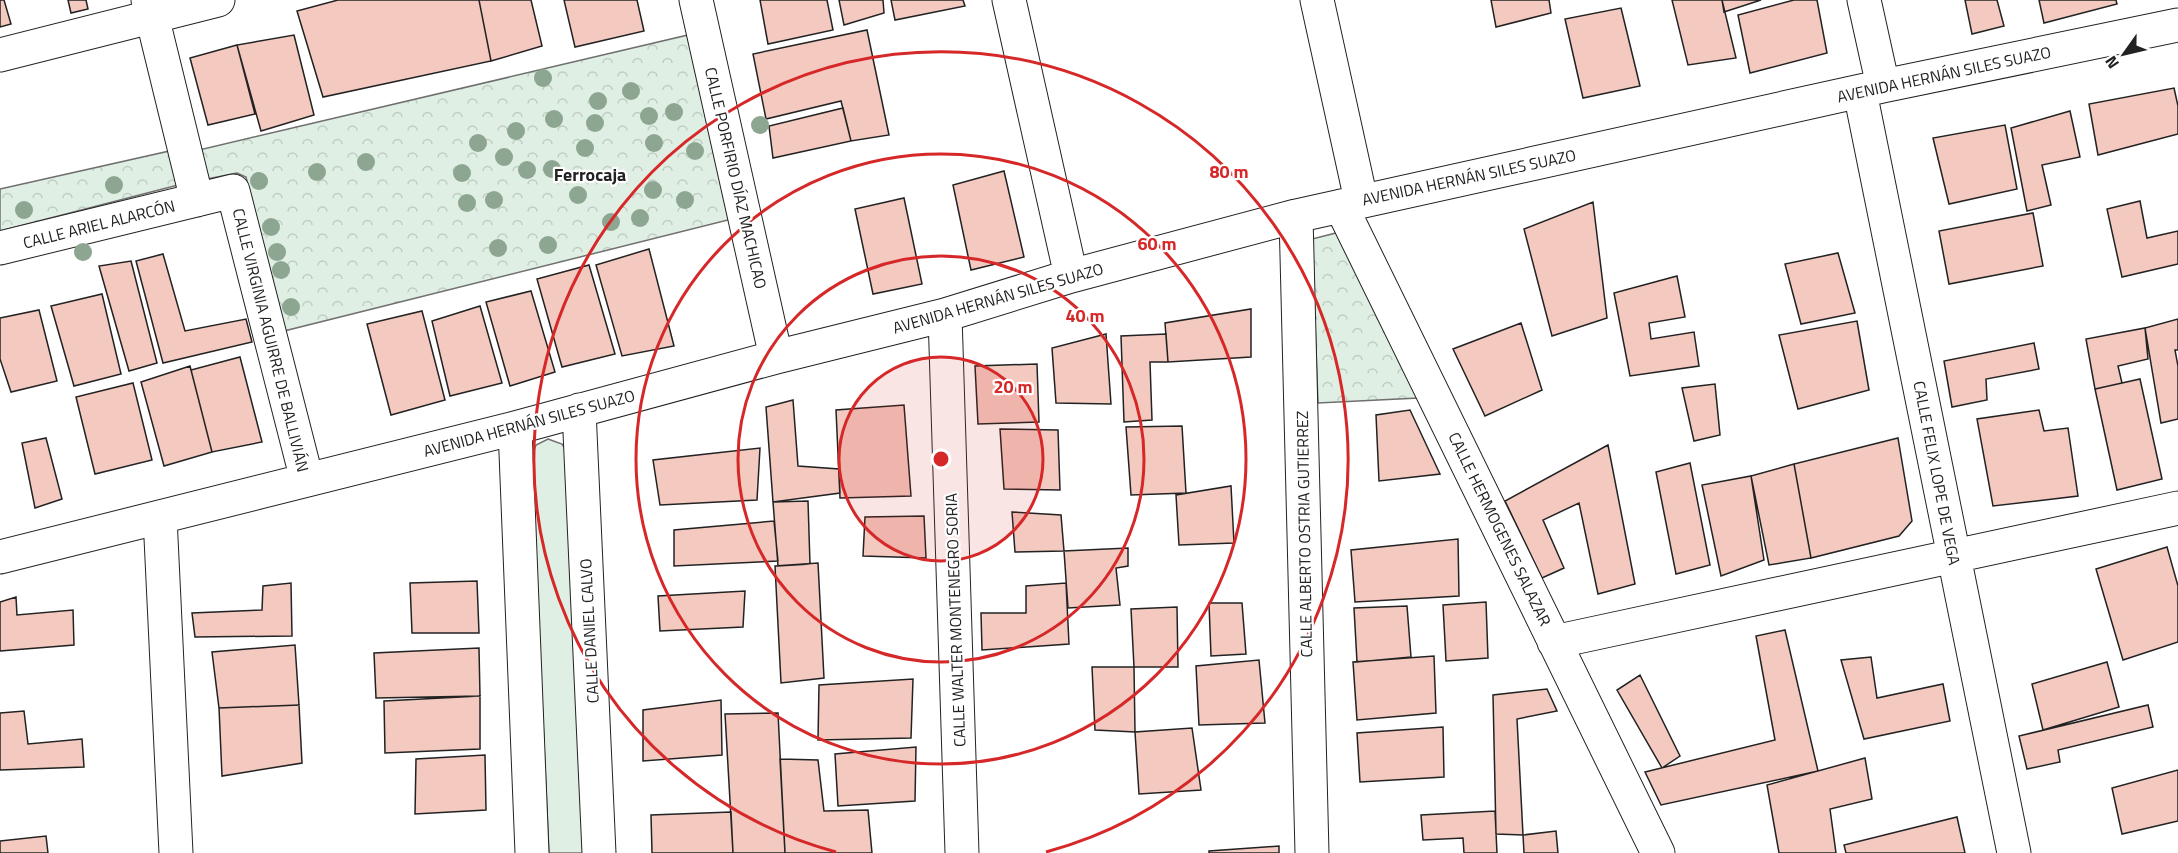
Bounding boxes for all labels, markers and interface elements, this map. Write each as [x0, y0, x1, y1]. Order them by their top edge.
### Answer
north arrow [2094, 24, 2154, 84]
street label: AVENIDA HERNÁN SILES SUAZO [1835, 40, 2053, 108]
text: N [2099, 51, 2125, 74]
street label: CALLE PORFIRIO DÍAZ MACHICAO [699, 65, 773, 291]
street label: AVENIDA HERNÁN SILES SUAZO [1360, 143, 1578, 211]
text: 80 m [1209, 158, 1249, 185]
district label: Ferrocaja [554, 161, 626, 188]
street label: CALLE ARIEL ALARCÓN [21, 194, 177, 254]
street label: CALLE VIRGINIA AGUIRRE DE BALLIVIÁN [227, 206, 315, 474]
text: 60 m [1137, 230, 1177, 257]
street label: AVENIDA HERNÁN SILES SUAZO [890, 256, 1106, 340]
text: 40 m [1065, 302, 1105, 329]
text: 20 m [993, 373, 1033, 400]
street label: CALLE FELIX LOPE DE VEGA [1907, 379, 1967, 568]
street label: AVENIDA HERNÁN SILES SUAZO [421, 383, 637, 463]
street label: CALLE ALBERTO OSTRIA GUTIERREZ [1290, 410, 1318, 658]
street label: CALLE HERMOGENES SALAZAR [1442, 428, 1558, 630]
centre of rings [931, 449, 951, 469]
street label: CALLE WALTER MONTENEGRO SORIA [939, 492, 971, 747]
street label: CALLE DANIEL CALVO [573, 558, 605, 704]

